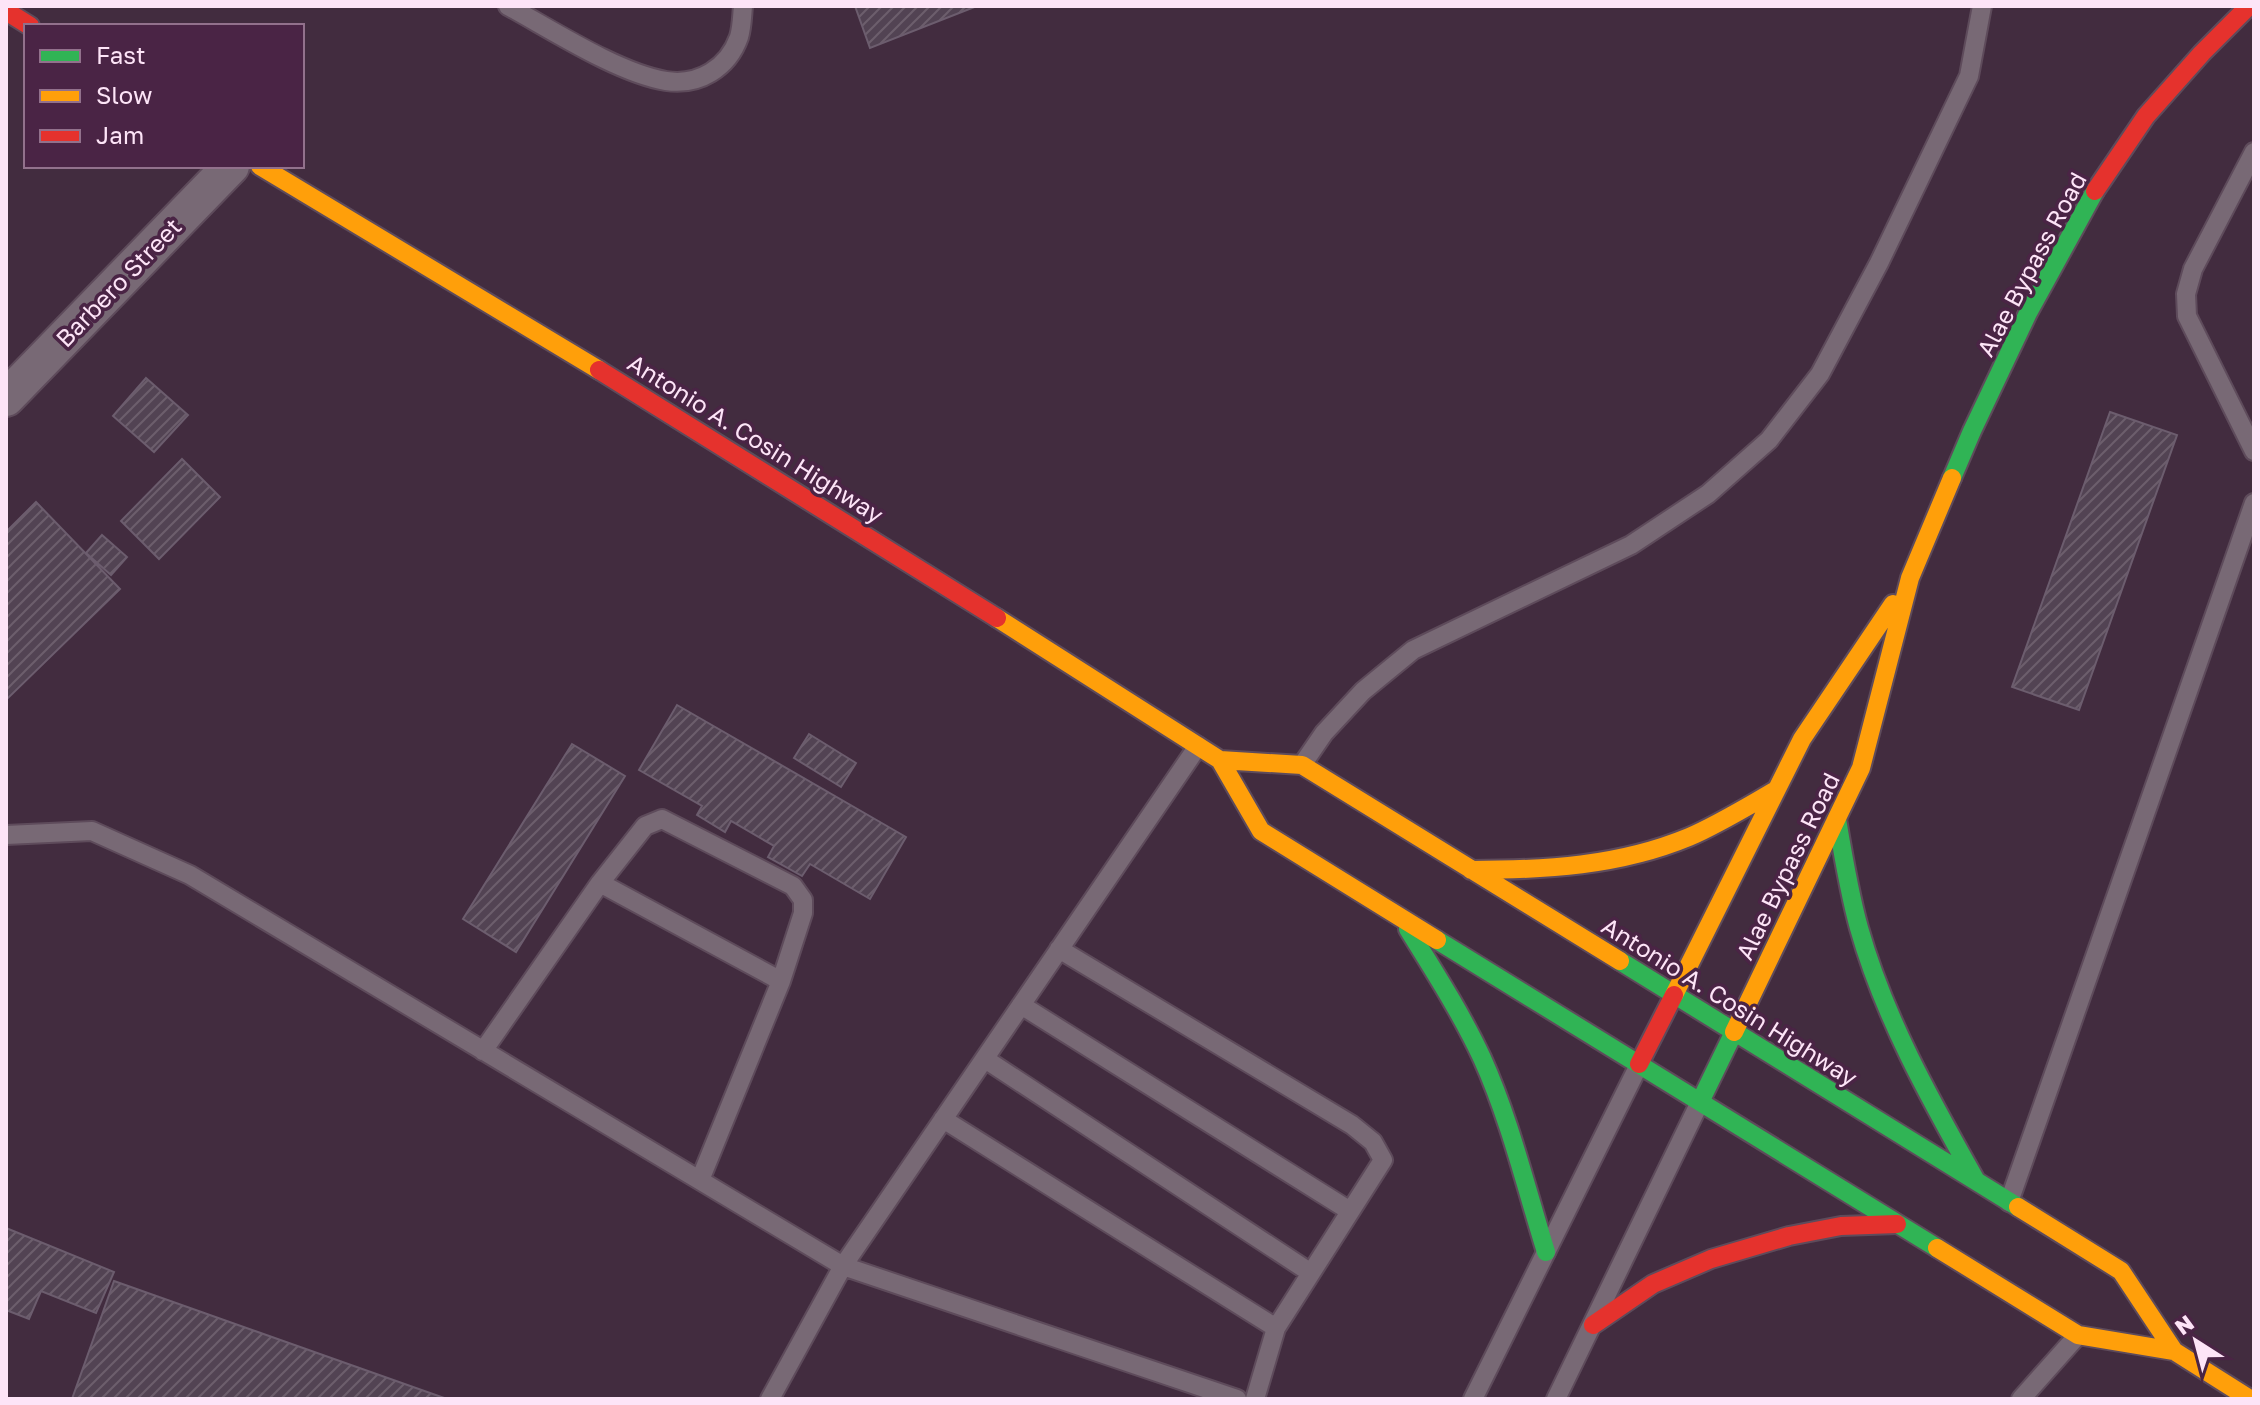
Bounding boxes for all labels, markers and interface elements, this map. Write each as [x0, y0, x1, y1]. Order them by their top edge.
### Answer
legend [24, 24, 304, 168]
text: Fast [96, 40, 146, 69]
text: Slow [96, 80, 152, 109]
text: Jam [96, 120, 144, 149]
street label: Alae Bypass Road [1970, 167, 2092, 361]
street label: Barbero Street [49, 211, 187, 353]
street label: Antonio A. Cosin Highway [623, 347, 889, 529]
street label: Alae Bypass Road [1729, 768, 1845, 964]
street label: Antonio A. Cosin Highway [1597, 910, 1863, 1092]
north arrow [2156, 1301, 2236, 1381]
text: N [2169, 1309, 2199, 1340]

